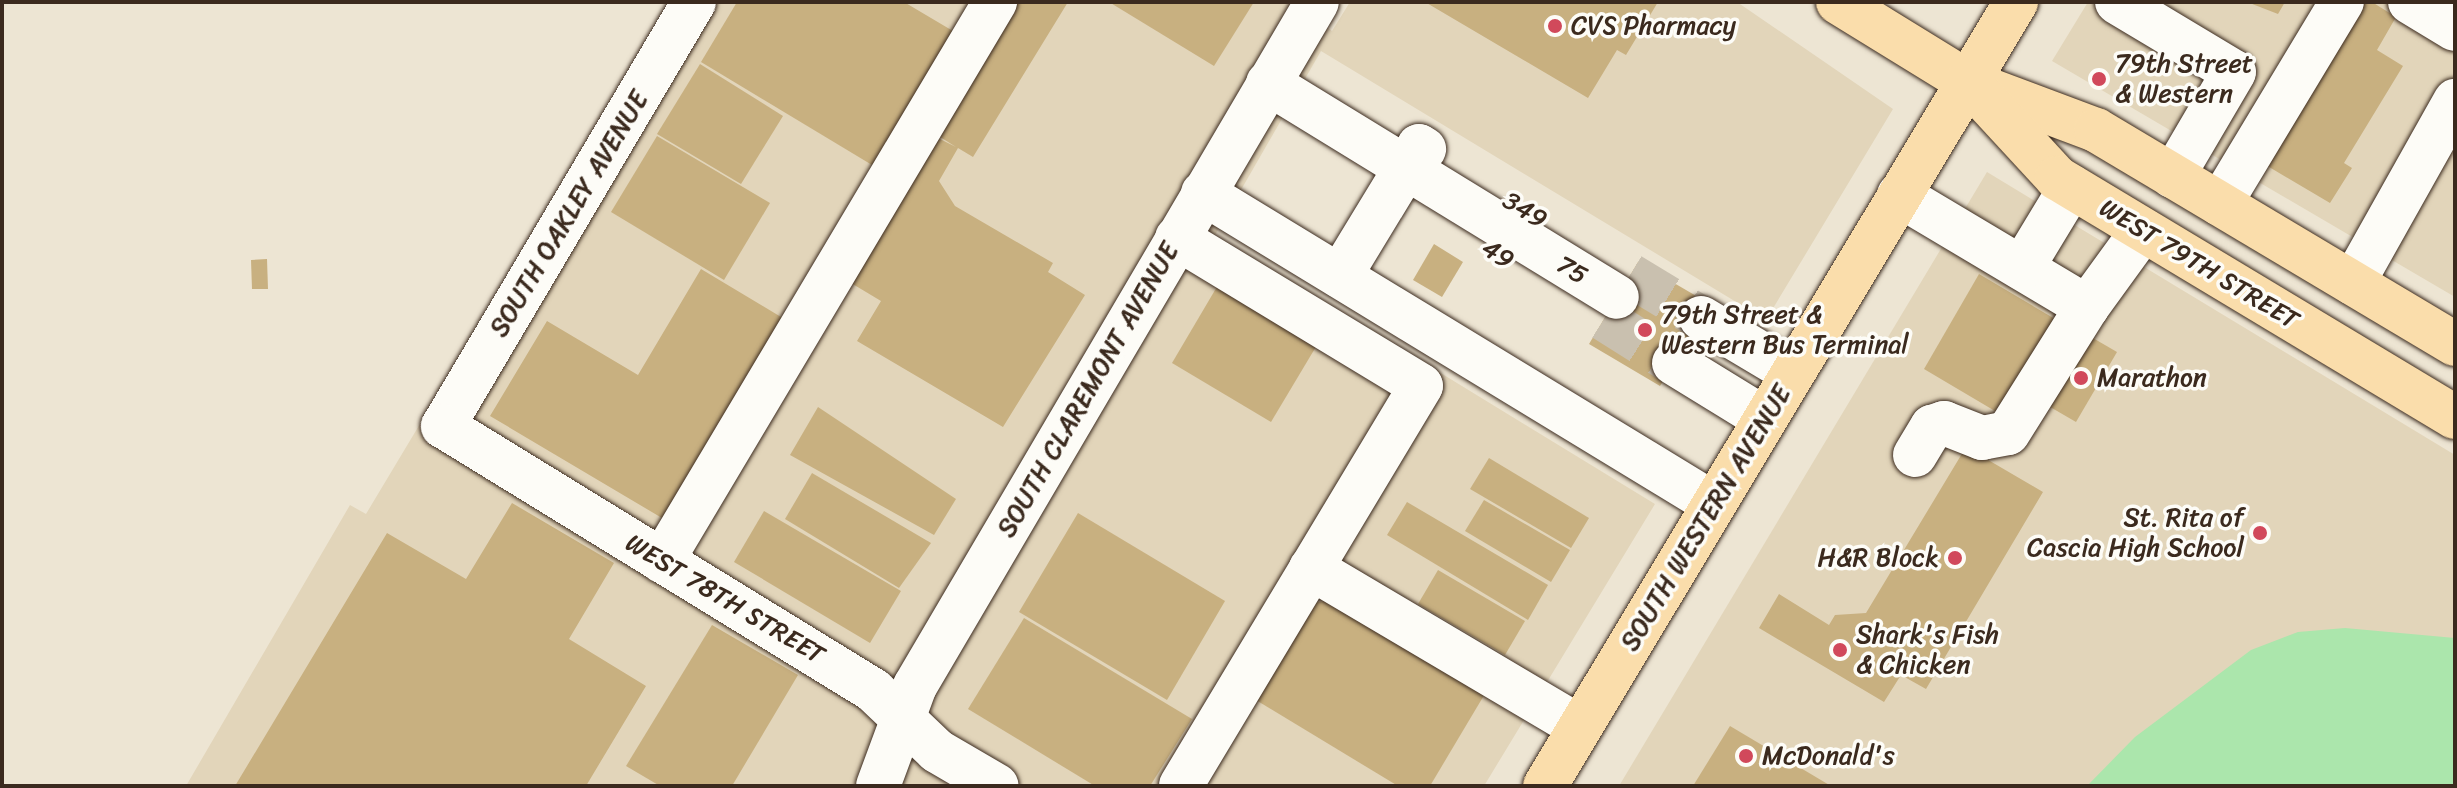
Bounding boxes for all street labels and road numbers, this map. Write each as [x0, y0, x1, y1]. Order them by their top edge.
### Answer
street label: SOUTH OAKLEY AVENUE [483, 85, 655, 343]
street label: 349 [1497, 185, 1553, 235]
street label: WEST 79TH STREET [2092, 191, 2306, 337]
street label: 49 [1476, 232, 1520, 276]
street label: SOUTH CLAREMONT AVENUE [990, 236, 1186, 544]
street label: 75 [1551, 249, 1593, 291]
street label: SOUTH WESTERN AVENUE [1614, 380, 1798, 656]
street label: WEST 78TH STREET [619, 527, 831, 671]

